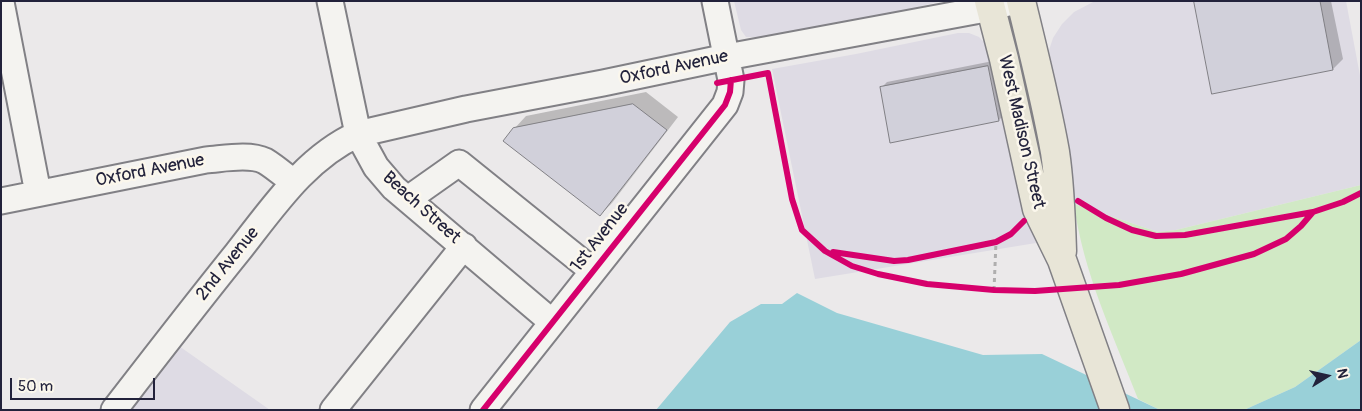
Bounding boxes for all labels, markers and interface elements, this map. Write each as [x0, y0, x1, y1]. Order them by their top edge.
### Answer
street label: Oxford Avenue [618, 46, 730, 90]
street label: West Madison Street [993, 53, 1049, 211]
street label: Oxford Avenue [94, 150, 206, 192]
street label: Beach Street [377, 167, 465, 249]
street label: 1st Avenue [566, 199, 634, 277]
street label: 2nd Avenue [192, 223, 264, 305]
north arrow [1302, 351, 1352, 401]
text: N [1333, 367, 1351, 379]
scale bar [12, 368, 158, 400]
text: 50 m [18, 377, 53, 396]

